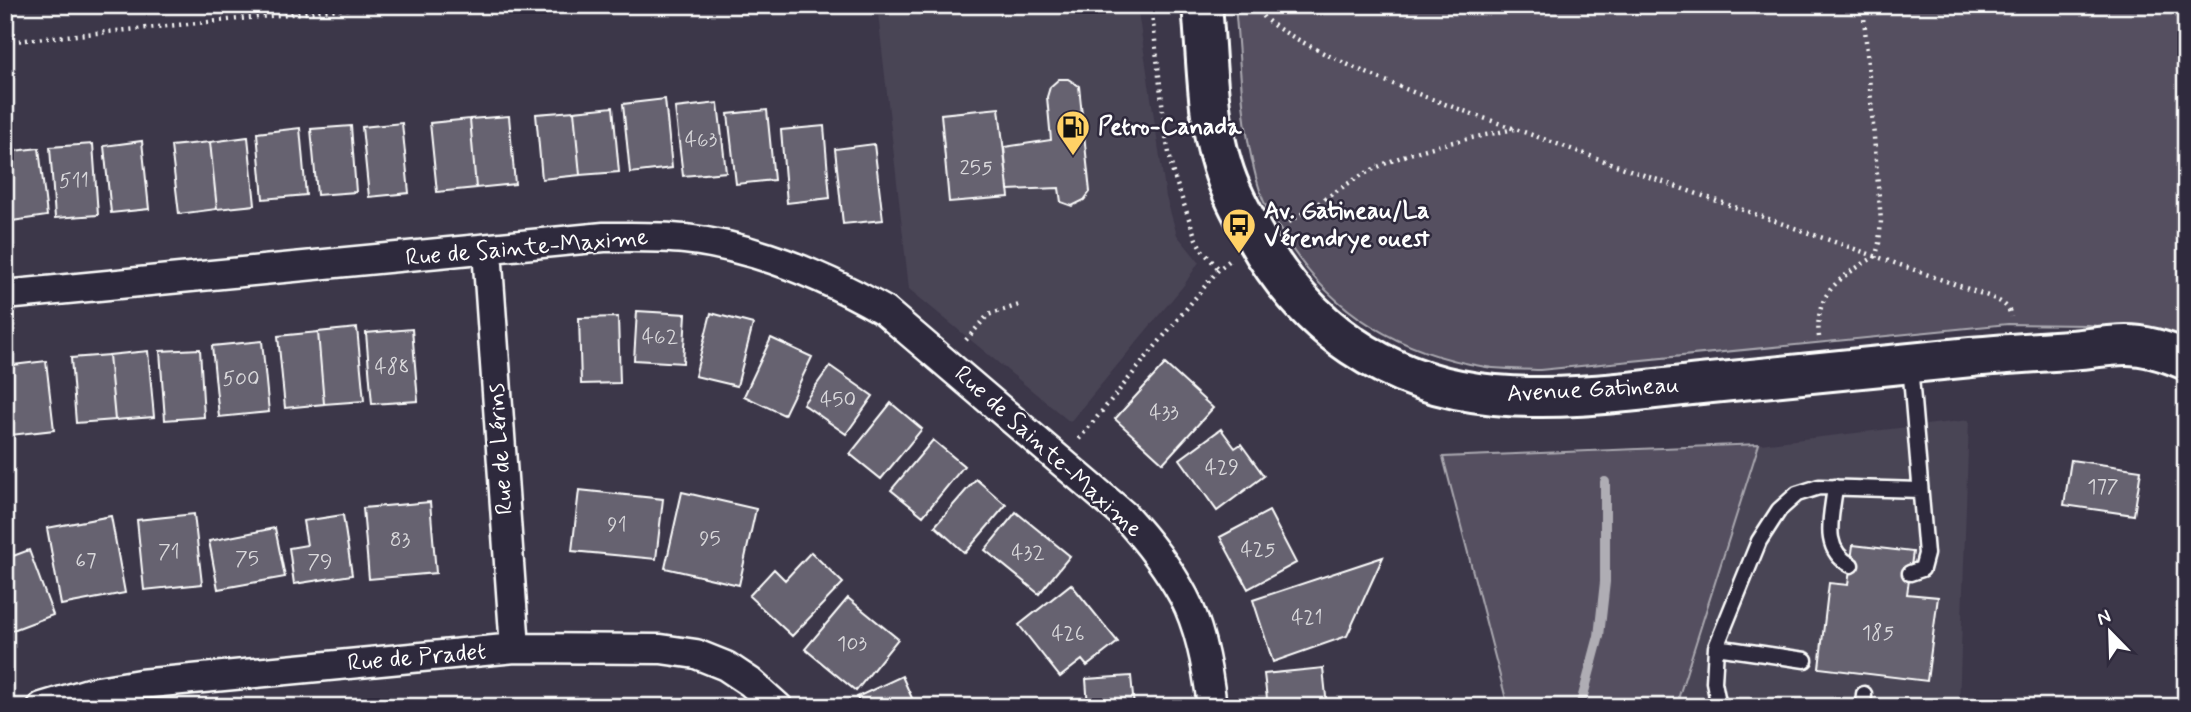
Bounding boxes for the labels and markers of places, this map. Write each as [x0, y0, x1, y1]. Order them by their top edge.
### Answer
fuel station icon: Petro-Canada [1054, 108, 1092, 157]
place label: Petro-Canada [1098, 112, 1242, 143]
place label: Av. Gatineau/La Vérendrye ouest [1264, 196, 1430, 255]
bus stop icon: Av. Gatineau/La Vérendrye ouest [1220, 206, 1258, 255]

